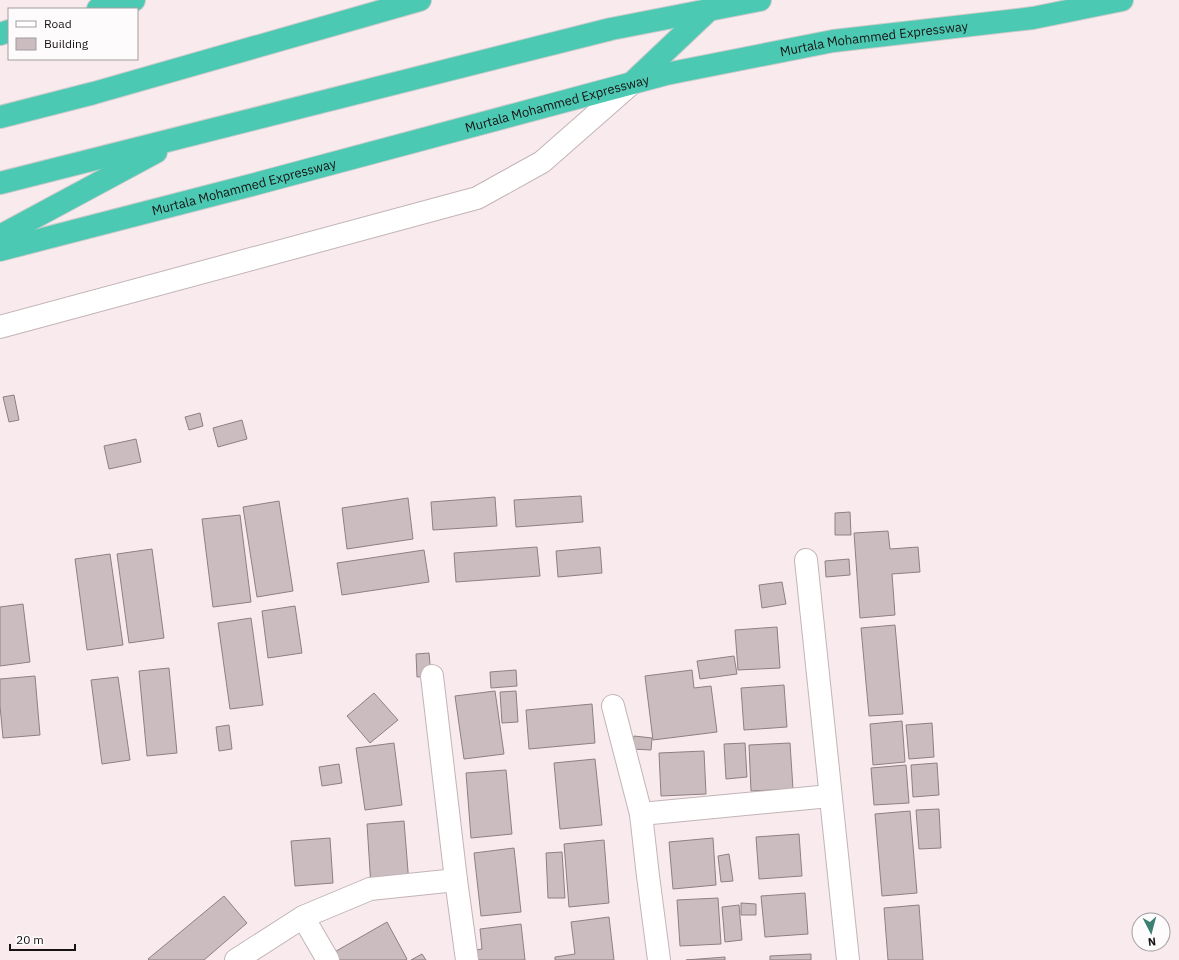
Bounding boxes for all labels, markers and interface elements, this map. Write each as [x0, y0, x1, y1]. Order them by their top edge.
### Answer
legend [8, 8, 138, 60]
text: Road [44, 16, 72, 31]
street label: Murtala Mohammed Expressway [778, 17, 969, 60]
text: Building [44, 36, 89, 51]
street label: Murtala Mohammed Expressway [463, 71, 652, 136]
street label: Murtala Mohammed Expressway [150, 155, 339, 219]
north arrow [1131, 912, 1171, 952]
scale bar [10, 926, 75, 952]
text: 20 m [16, 932, 44, 947]
text: N [1147, 935, 1157, 949]

